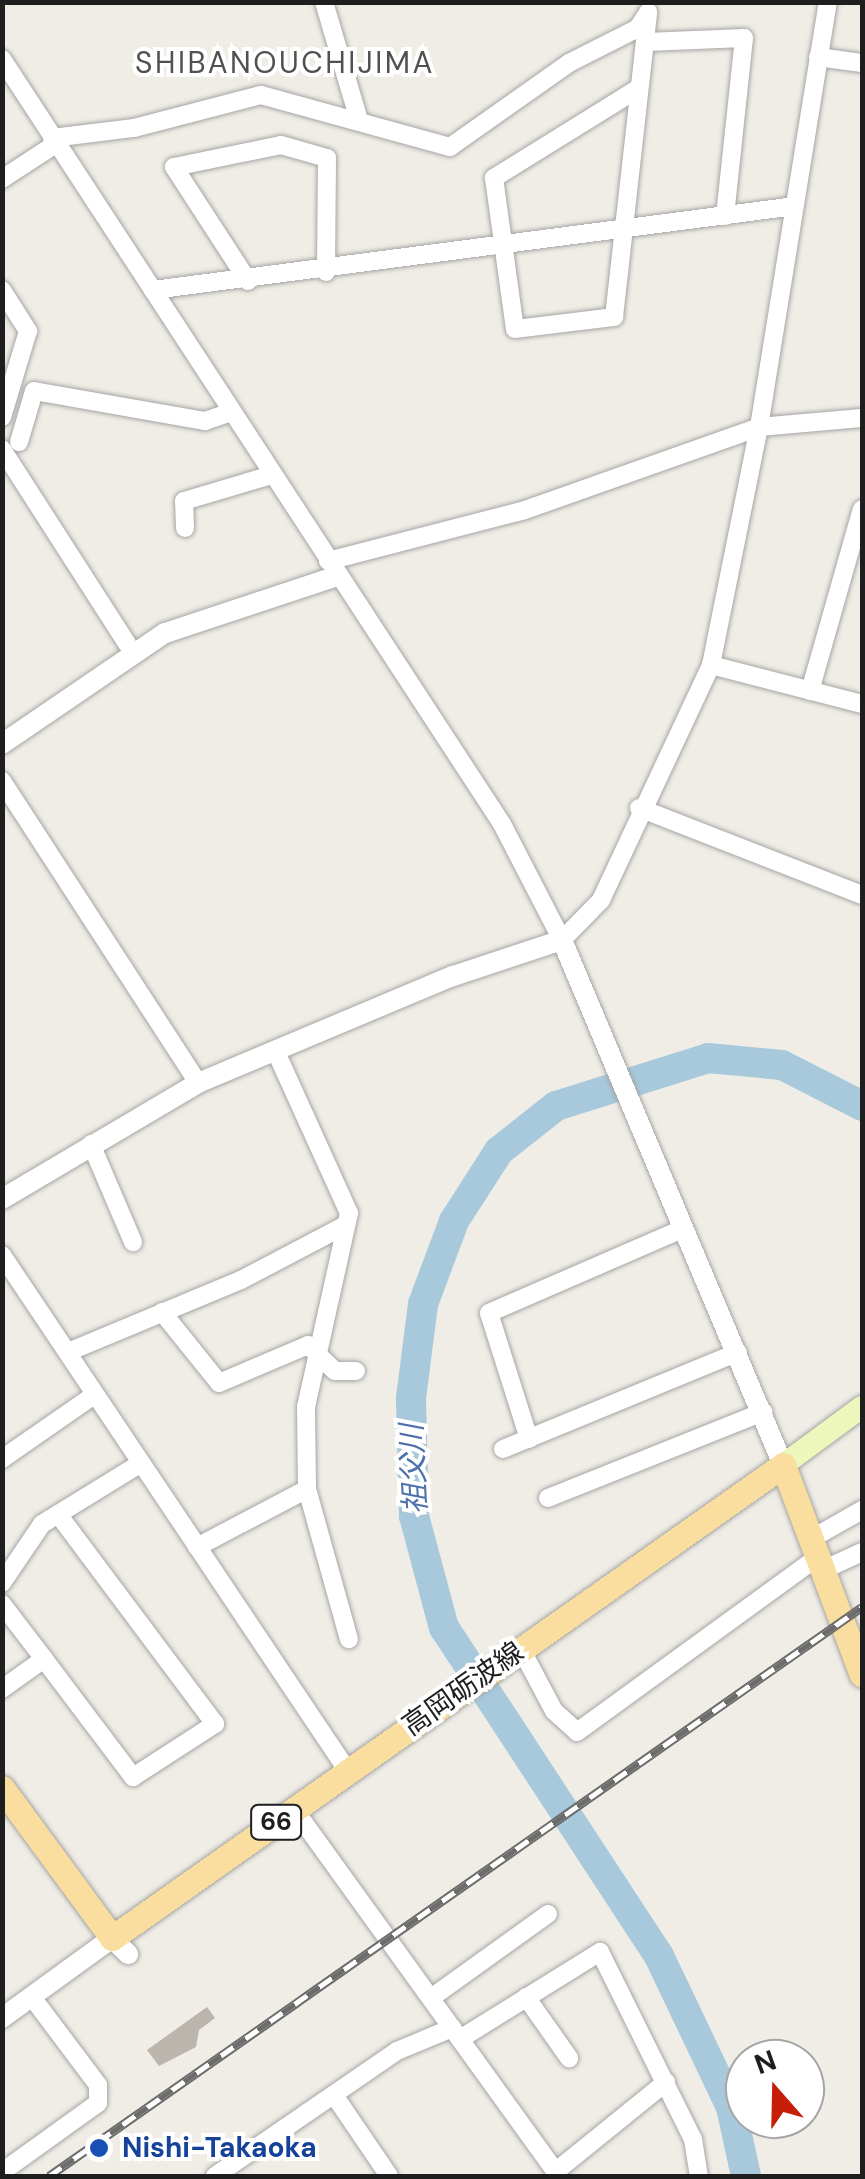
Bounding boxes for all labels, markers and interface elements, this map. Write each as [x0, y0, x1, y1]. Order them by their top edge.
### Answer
district label: SHIBANOUCHIJIMA [135, 45, 435, 81]
water label: 祖父川 [394, 1423, 434, 1515]
street label: 高岡砺波線 [396, 1635, 530, 1743]
road number: 66 [248, 1802, 304, 1842]
north arrow [725, 2039, 825, 2139]
text: N [749, 2041, 781, 2083]
place label: Nishi-Takaoka [122, 2131, 317, 2165]
marker: Nishi-Takaoka [86, 2135, 112, 2161]

